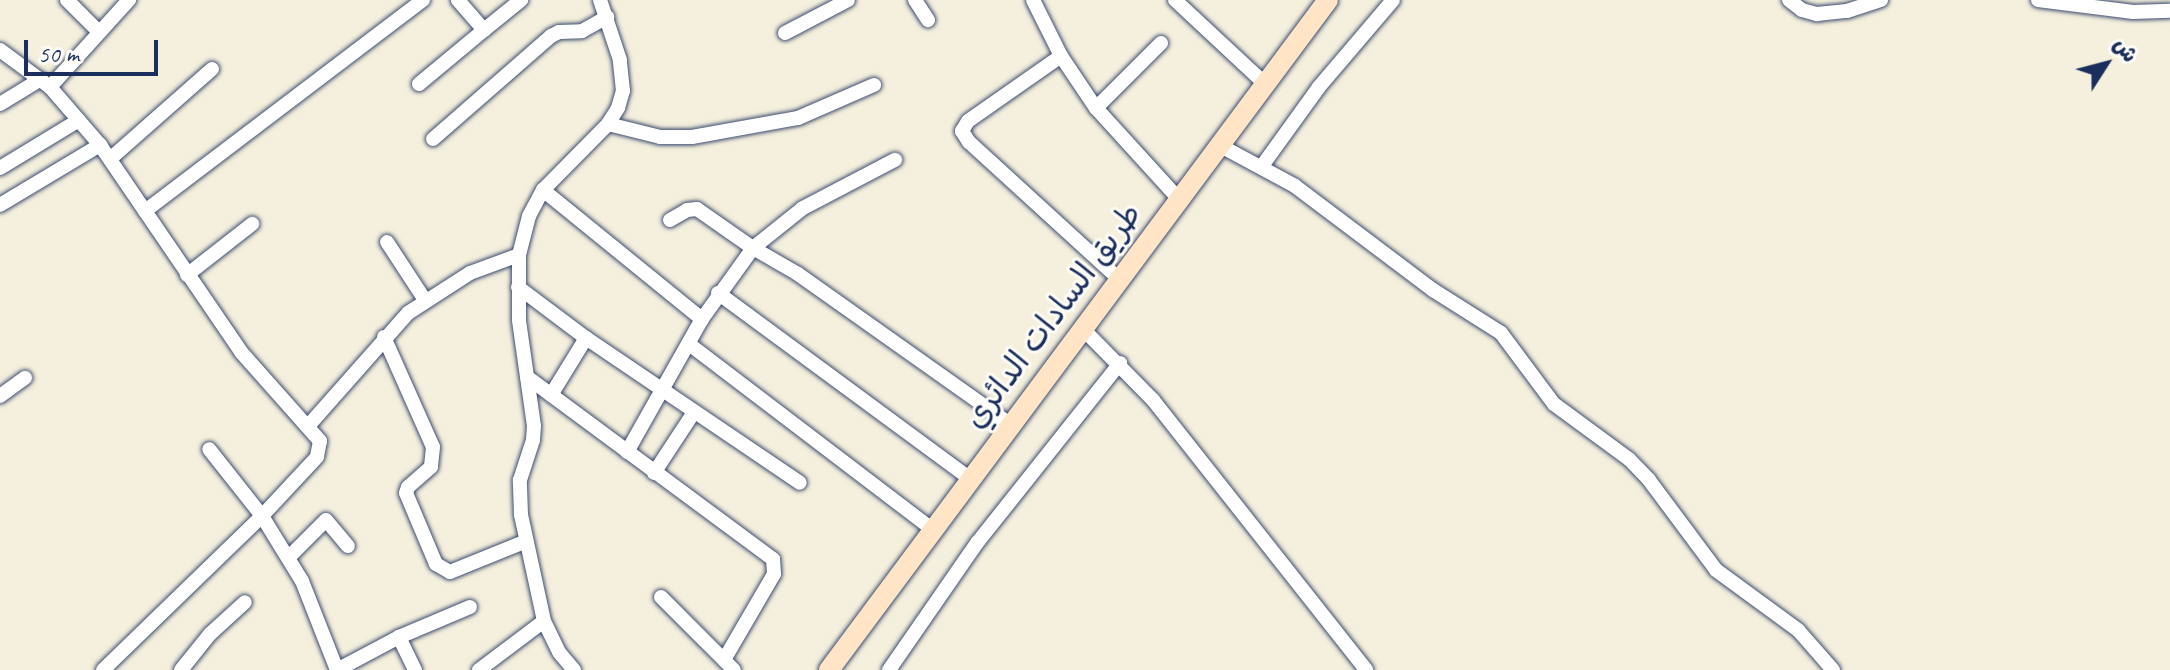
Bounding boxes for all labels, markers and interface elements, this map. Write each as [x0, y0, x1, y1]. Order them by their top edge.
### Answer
scale bar [28, 24, 162, 74]
north arrow [2066, 24, 2146, 104]
text: ش [2107, 32, 2144, 68]
text: 50 m [38, 39, 79, 69]
street label: طريق السادات الدائري [956, 196, 1150, 436]

